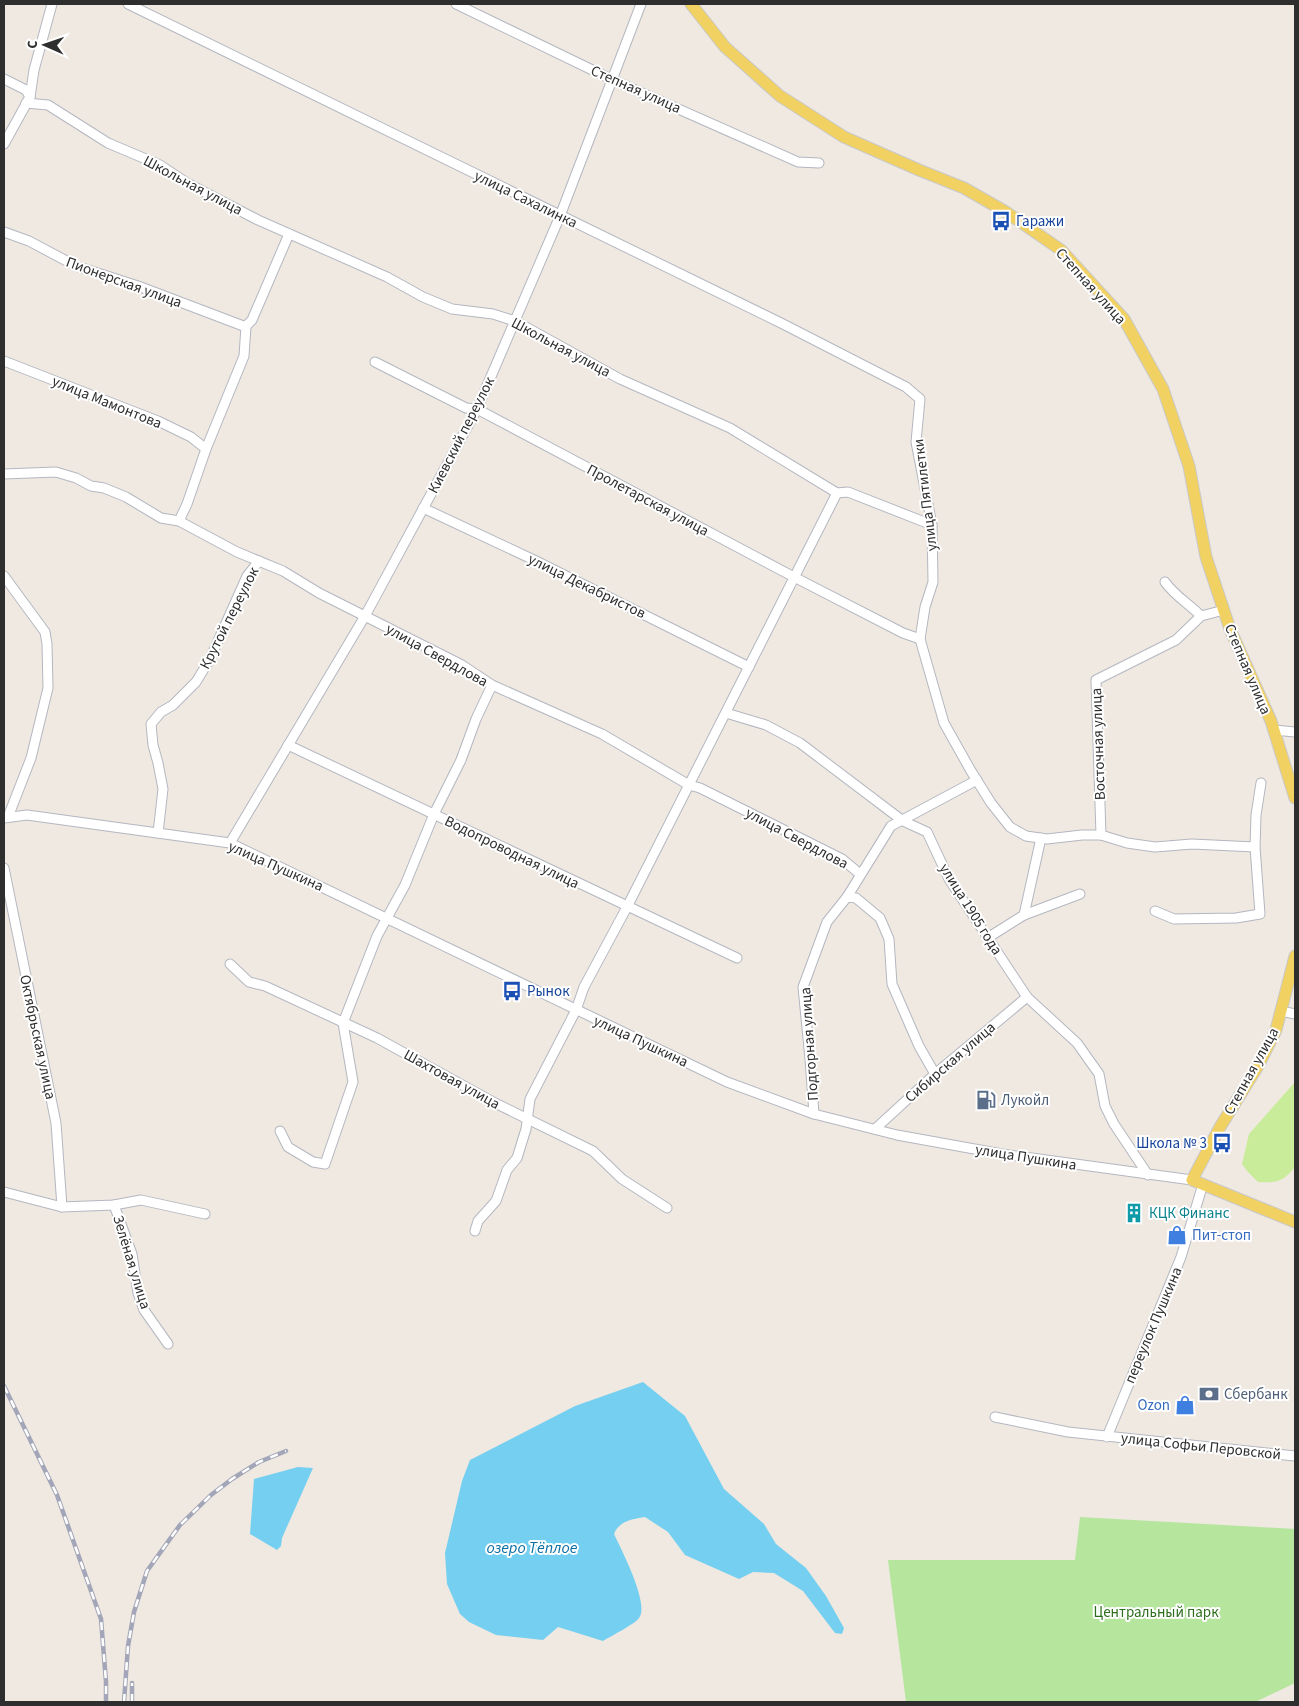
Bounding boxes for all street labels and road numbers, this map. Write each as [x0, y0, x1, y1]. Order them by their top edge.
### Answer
street label: Степная улица [587, 60, 684, 119]
street label: Школьная улица [139, 150, 246, 220]
street label: улица Сахалинка [471, 165, 581, 233]
street label: Степная улица [1050, 243, 1131, 329]
street label: Пионерская улица [63, 252, 185, 313]
street label: Школьная улица [507, 312, 614, 382]
street label: улица Мамонтова [49, 371, 165, 434]
street label: Киевский переулок [423, 373, 500, 497]
street label: улица Пятилетки [908, 438, 943, 552]
street label: Пролетарская улица [583, 459, 713, 542]
street label: улица Декабристов [524, 549, 649, 624]
street label: Крутой переулок [195, 563, 265, 673]
street label: улица Свердлова [382, 619, 492, 692]
street label: Степная улица [1219, 621, 1276, 718]
street label: Восточная улица [1086, 688, 1111, 800]
street label: улица Свердлова [742, 802, 852, 874]
street label: Водопроводная улица [441, 811, 583, 894]
street label: улица Пушкина [225, 836, 327, 897]
street label: улица 1905 года [934, 859, 1007, 959]
street label: Октябрьская улица [14, 973, 61, 1101]
street label: Подгорная улица [795, 986, 824, 1101]
street label: улица Пушкина [590, 1010, 692, 1073]
street label: Сибирская улица [901, 1017, 1000, 1108]
street label: Степная улица [1219, 1024, 1284, 1119]
street label: Шахтовая улица [400, 1044, 504, 1115]
street label: улица Пушкина [974, 1139, 1078, 1176]
street label: Зелёная улица [107, 1213, 156, 1312]
street label: переулок Пушкина [1119, 1264, 1188, 1387]
street label: улица Софьи Перовской [1120, 1428, 1282, 1465]

